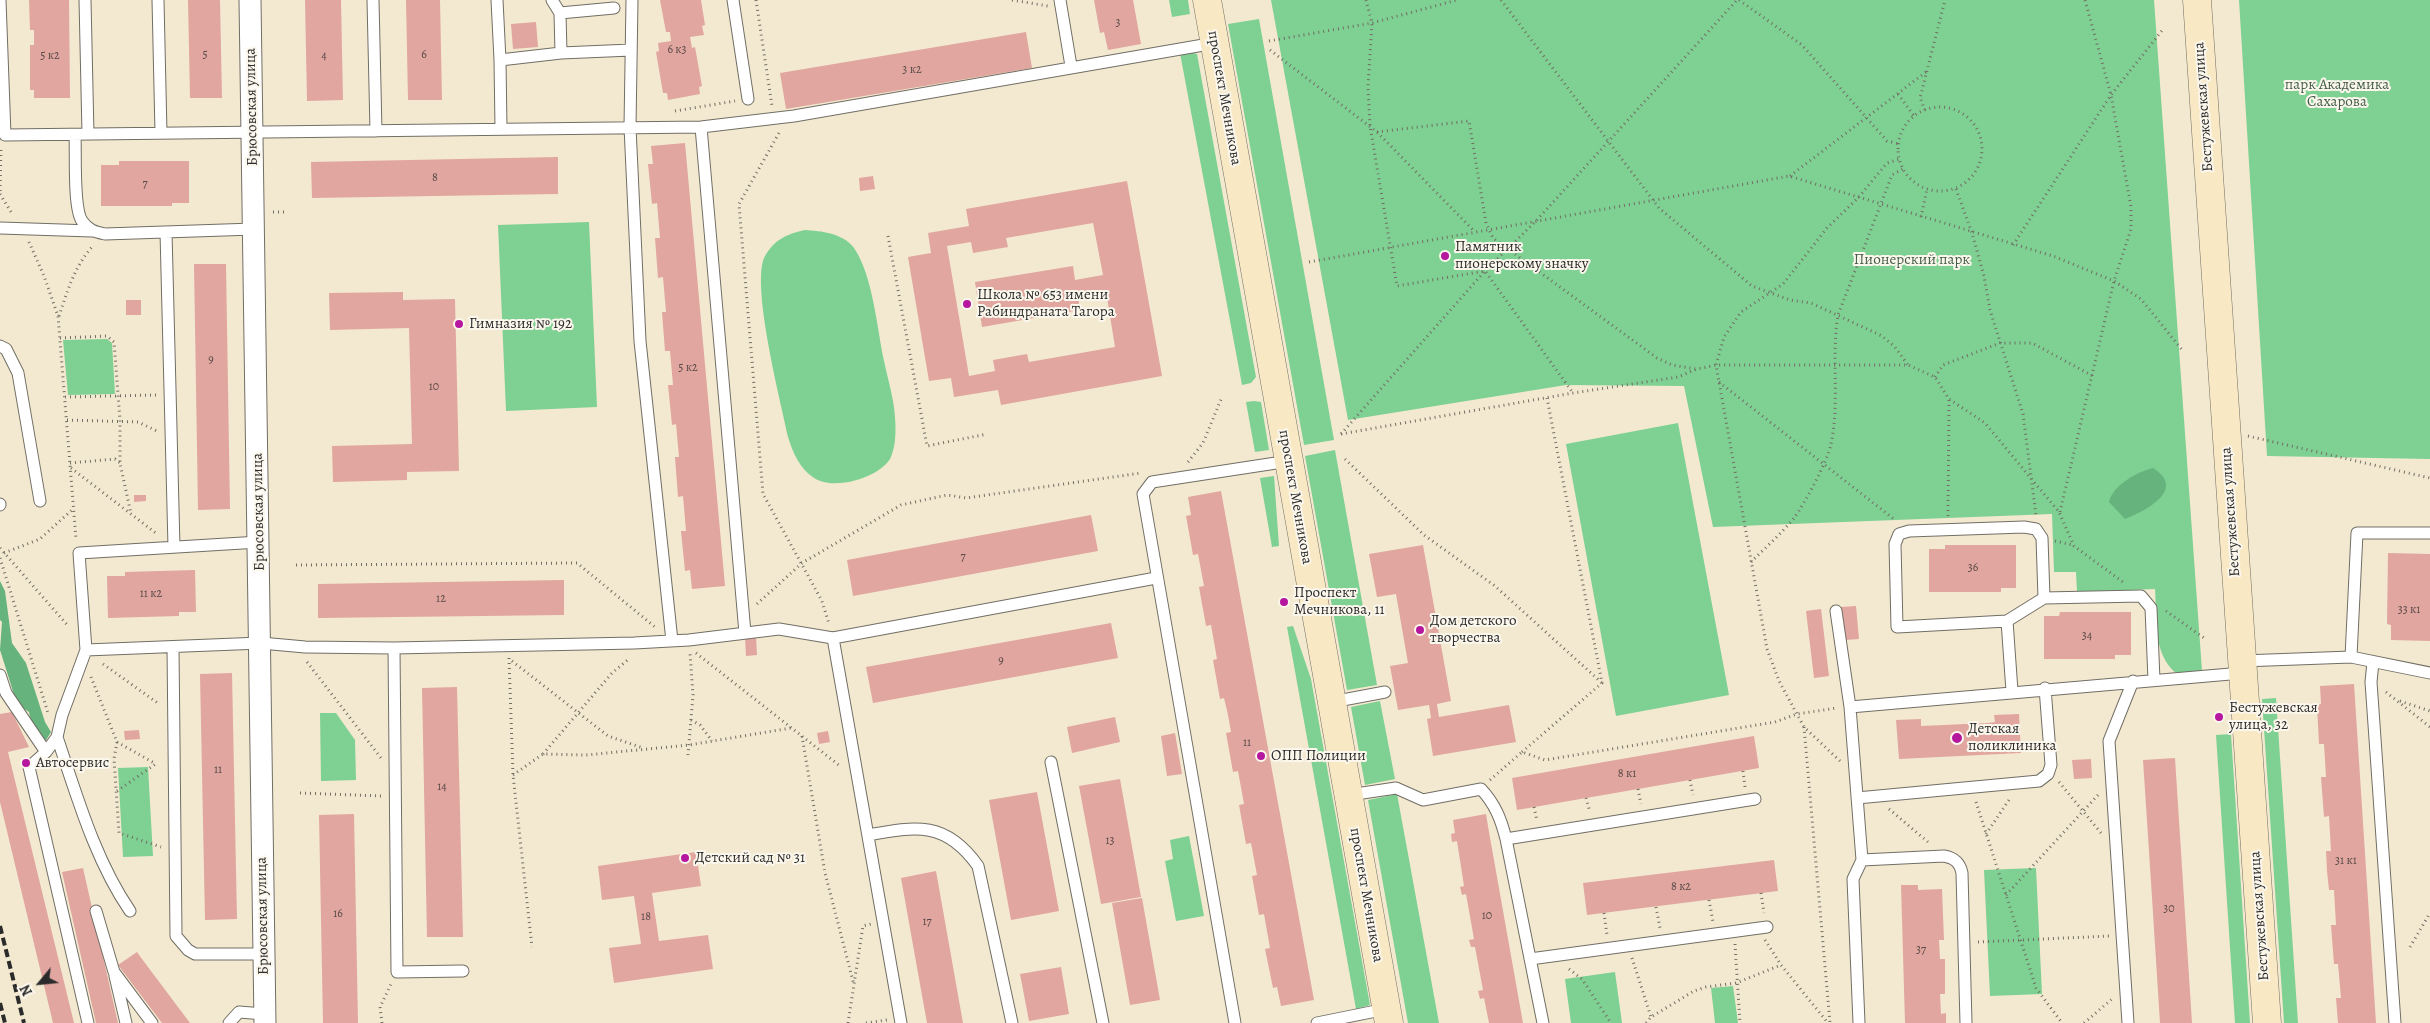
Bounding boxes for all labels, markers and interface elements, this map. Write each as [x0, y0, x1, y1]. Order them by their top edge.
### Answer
house number: 3 [1116, 16, 1120, 30]
street label: проспект Мечникова [1203, 29, 1245, 167]
street label: Бестужевская улица [2190, 41, 2218, 173]
house number: 6 к3 [667, 43, 687, 57]
house number: 5 [202, 48, 208, 62]
street label: Брюсовская улица [242, 48, 262, 166]
house number: 6 [421, 48, 427, 62]
house number: 5 к2 [40, 49, 60, 63]
house number: 4 [321, 49, 327, 63]
house number: 3 к2 [902, 63, 922, 77]
park label: парк Академика Сахарова [2285, 76, 2389, 111]
house number: 8 [432, 171, 438, 185]
house number: 7 [142, 177, 148, 191]
place label: Памятник пионерскому значку [1455, 238, 1589, 273]
marker: Памятник пионерскому значку [1439, 250, 1451, 262]
park label: Пионерский парк [1854, 251, 1970, 269]
place label: Школа № 653 имени Рабиндраната Тагора [977, 286, 1115, 321]
marker: Школа № 653 имени Рабиндраната Тагора [961, 298, 973, 310]
place label: Гимназия № 192 [469, 315, 572, 333]
marker: Гимназия № 192 [453, 318, 465, 330]
house number: 9 [208, 353, 214, 367]
house number: 5 к2 [678, 361, 698, 375]
house number: 10 [429, 380, 439, 394]
street label: проспект Мечникова [1274, 428, 1316, 566]
street label: Бестужевская улица [2217, 446, 2245, 578]
street label: Брюсовская улица [249, 453, 269, 571]
house number: 7 [960, 550, 966, 564]
house number: 36 [1968, 561, 1978, 575]
place label: Проспект Мечникова, 11 [1294, 584, 1385, 619]
house number: 11 к2 [140, 587, 162, 601]
house number: 12 [436, 592, 446, 606]
marker: Проспект Мечникова, 11 [1278, 596, 1290, 608]
house number: 33 к1 [2398, 603, 2420, 617]
place label: Дом детского творчества [1430, 612, 1516, 647]
marker: Дом детского творчества [1414, 624, 1426, 636]
house number: 34 [2082, 629, 2092, 643]
house number: 9 [998, 654, 1004, 668]
place label: Бестужевская улица, 32 [2229, 699, 2318, 734]
marker: Бестужевская улица, 32 [2213, 711, 2225, 723]
place label: Детская поликлиника [1968, 720, 2056, 755]
marker: Детская поликлиника [1950, 731, 1964, 745]
house number: 11 [1243, 736, 1251, 750]
place label: ОПП Полиции [1271, 747, 1366, 765]
marker: ОПП Полиции [1255, 750, 1267, 762]
place label: Автосервис [36, 754, 109, 772]
marker: Автосервис [20, 757, 32, 769]
house number: 11 [214, 763, 222, 777]
house number: 8 к1 [1618, 767, 1636, 781]
house number: 14 [437, 780, 447, 794]
street label: проспект Мечникова [1345, 826, 1387, 964]
house number: 13 [1105, 834, 1115, 848]
place label: Детский сад № 31 [695, 849, 805, 867]
street label: Бестужевская улица [2246, 850, 2274, 982]
marker: Детский сад № 31 [679, 852, 691, 864]
house number: 31 к1 [2335, 854, 2357, 868]
street label: Брюсовская улица [253, 857, 273, 975]
house number: 8 к2 [1671, 880, 1691, 894]
house number: 30 [2163, 902, 2175, 916]
house number: 16 [333, 907, 343, 921]
house number: 10 [1482, 909, 1492, 923]
house number: 18 [641, 910, 651, 924]
house number: 17 [922, 915, 932, 929]
house number: 37 [1916, 943, 1926, 957]
north arrow [15, 958, 65, 1008]
text: N [16, 981, 37, 999]

